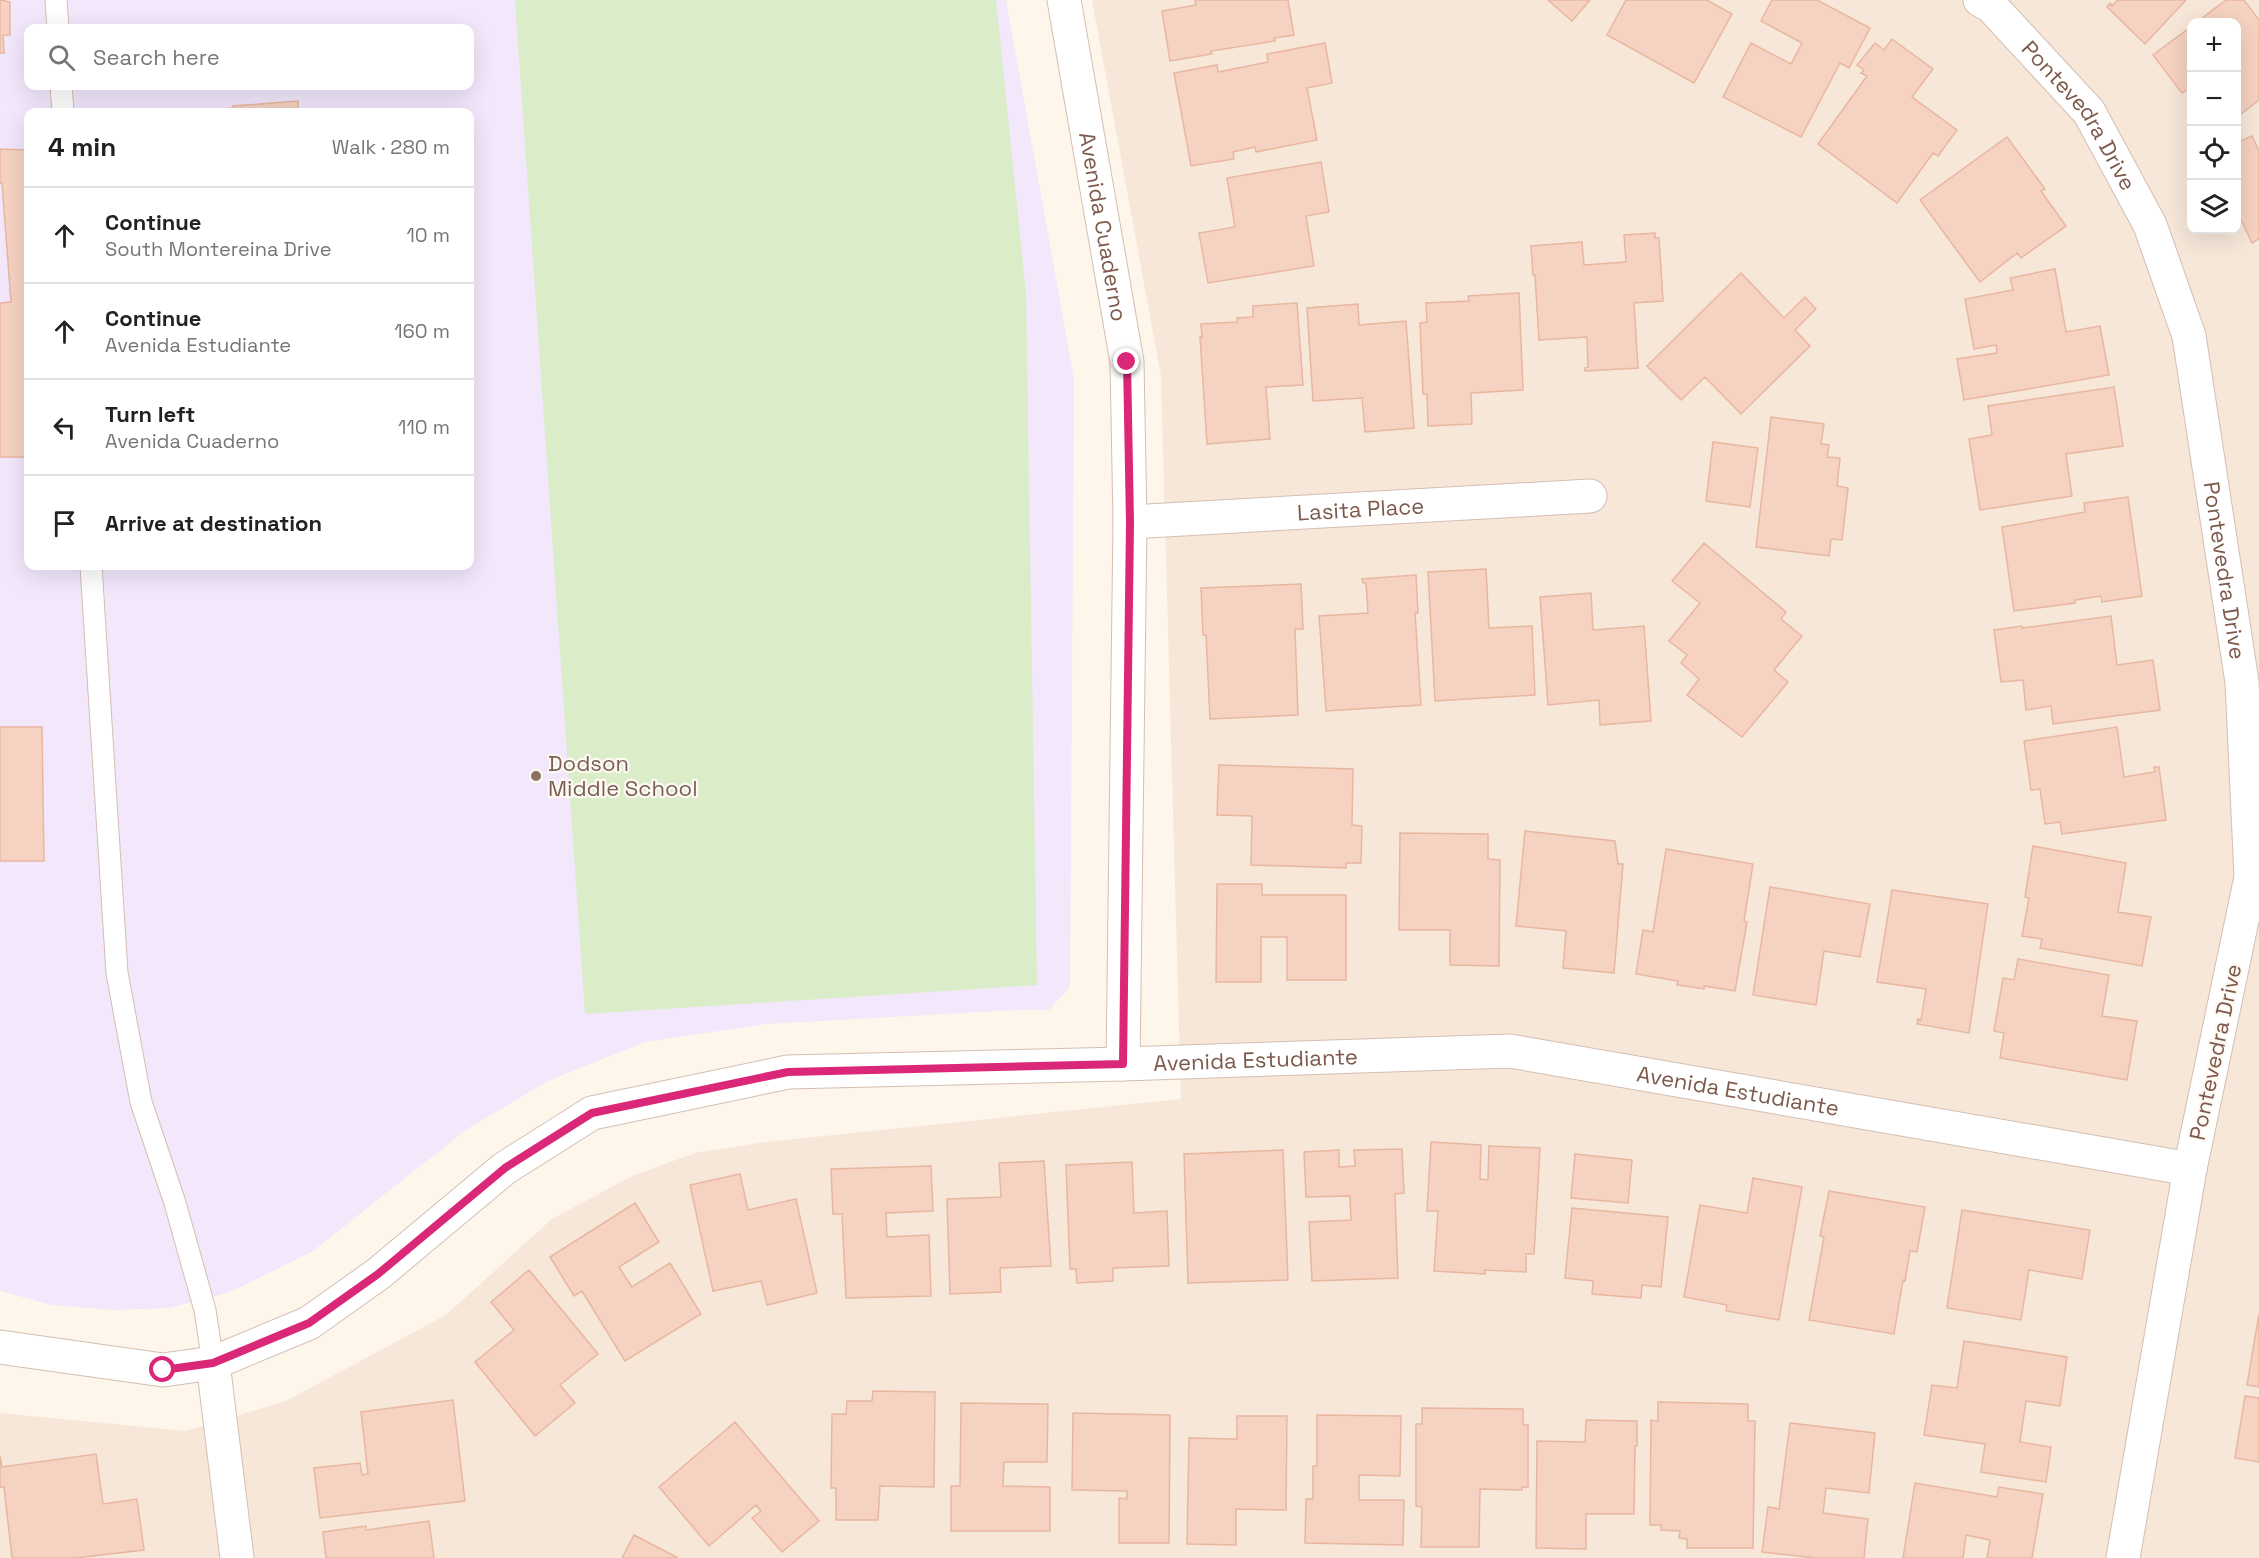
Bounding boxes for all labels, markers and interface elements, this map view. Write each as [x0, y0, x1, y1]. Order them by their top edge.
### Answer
map controls [2187, 18, 2241, 234]
button: + [2187, 18, 2241, 72]
search box [24, 24, 474, 90]
street label: Pontevedra Drive [2016, 34, 2143, 195]
icon: search [45, 41, 78, 74]
text: Search here [93, 43, 220, 71]
button: − [2187, 72, 2241, 126]
button: locate [2187, 126, 2241, 180]
text: 4 min [48, 130, 116, 164]
street label: Avenida Cuaderno [1073, 130, 1134, 324]
text: Walk · 280 m [332, 134, 450, 160]
button: layers [2187, 180, 2241, 234]
text: Continue [105, 208, 201, 236]
icon: ahead [48, 219, 81, 252]
text: 10 m [406, 222, 450, 248]
text: South Montereina Drive [105, 236, 332, 262]
text: Continue [105, 304, 201, 332]
icon: ahead [48, 315, 81, 348]
text: 160 m [394, 318, 450, 344]
text: Avenida Estudiante [105, 332, 291, 358]
route end [1113, 348, 1139, 374]
text: Turn left [105, 400, 195, 428]
icon: left [48, 411, 81, 444]
text: 110 m [398, 414, 450, 440]
text: Avenida Cuaderno [105, 428, 279, 454]
street label: Pontevedra Drive [2197, 479, 2252, 661]
street label: Lasita Place [1296, 491, 1425, 527]
icon: arrive [48, 507, 81, 540]
text: Arrive at destination [105, 509, 322, 537]
place label: Dodson Middle School [548, 749, 698, 802]
marker: Dodson Middle School [529, 769, 543, 783]
street label: Pontevedra Drive [2183, 961, 2247, 1143]
street label: Avenida Estudiante [1153, 1042, 1358, 1077]
street label: Avenida Estudiante [1635, 1059, 1841, 1122]
route start [149, 1356, 175, 1382]

